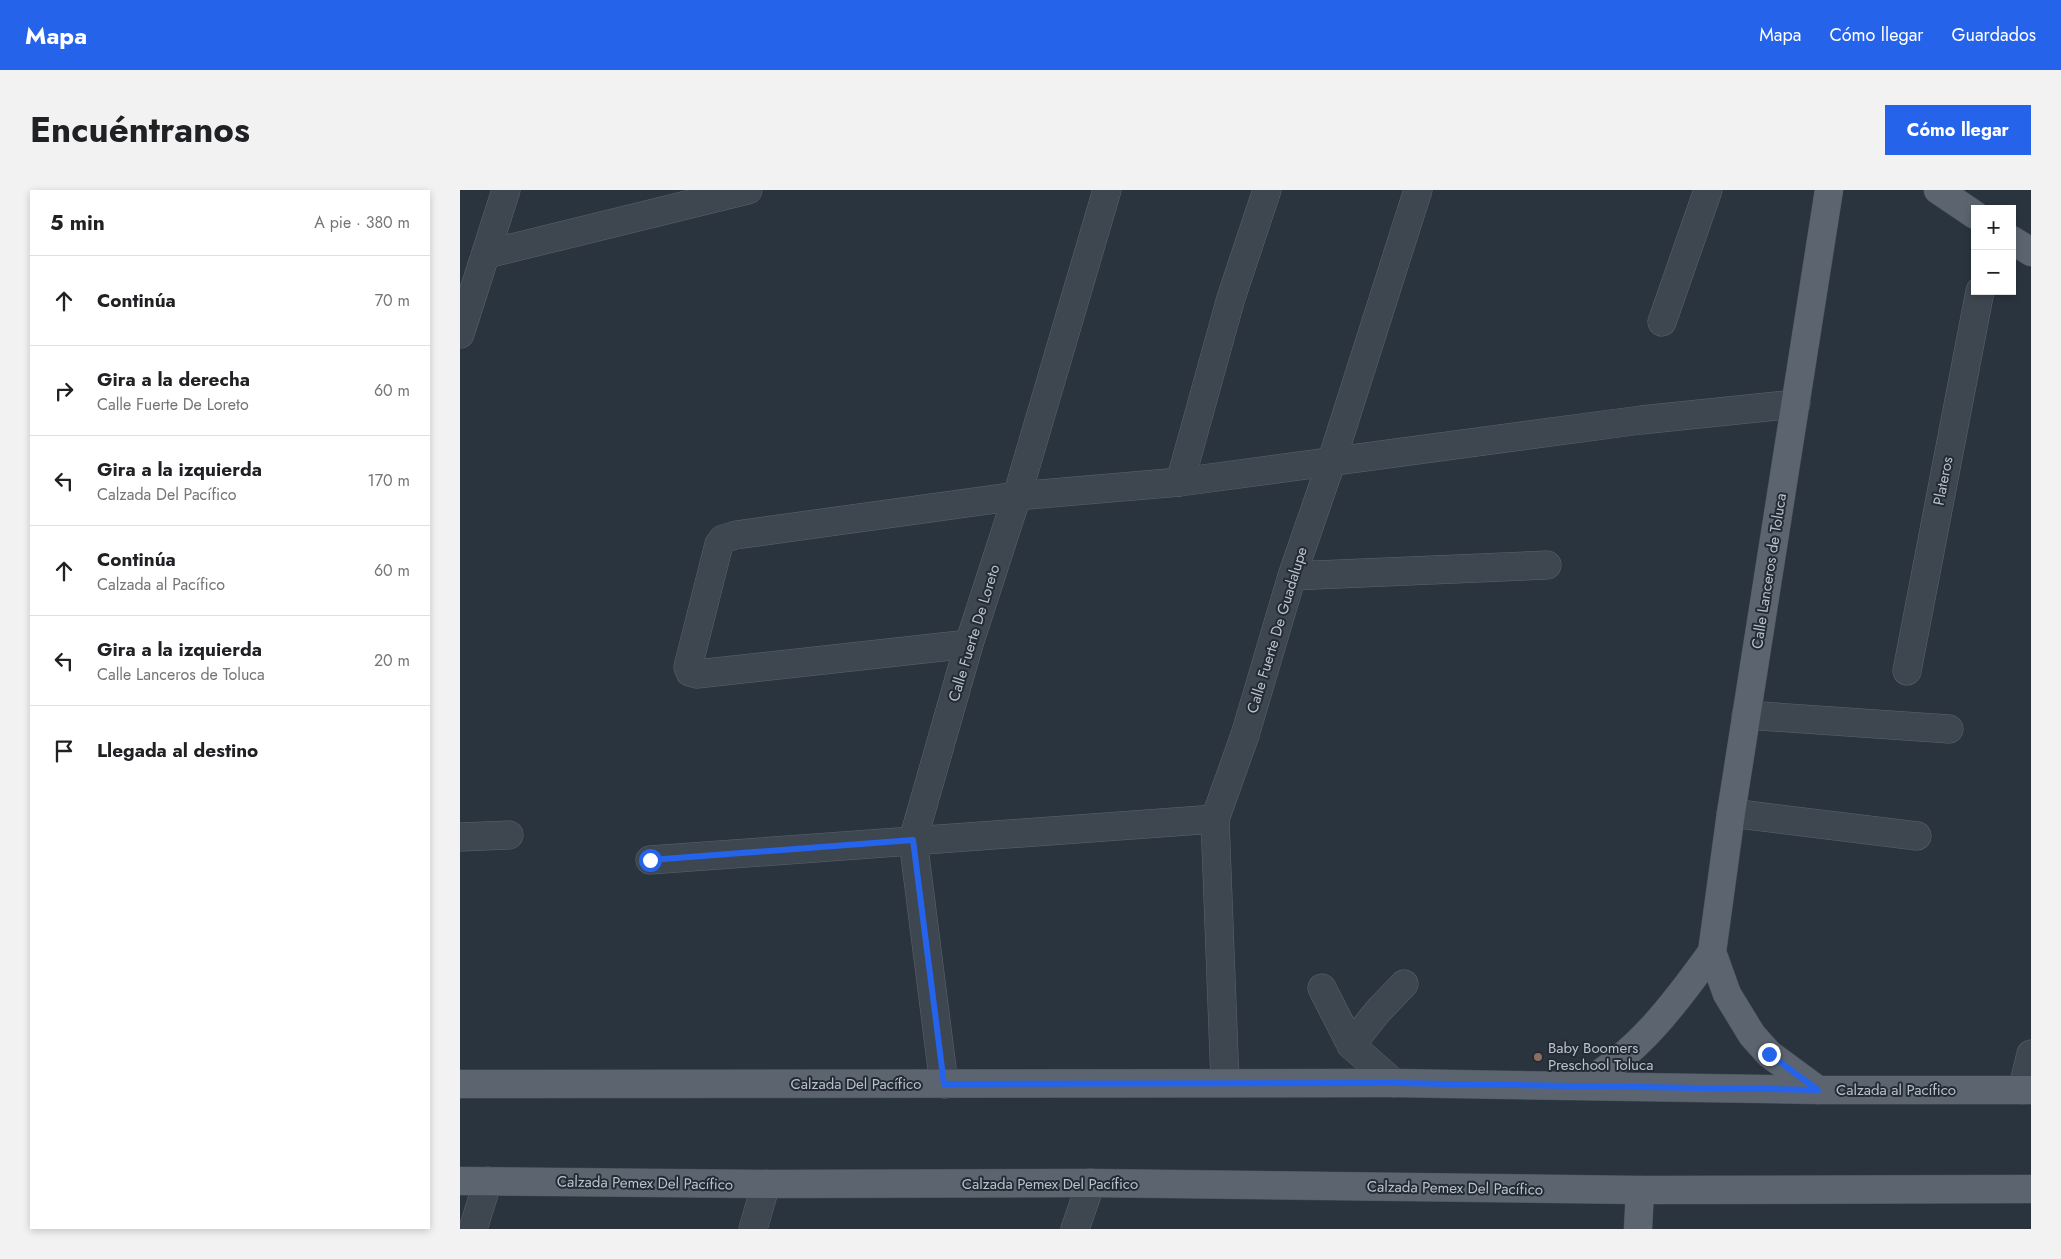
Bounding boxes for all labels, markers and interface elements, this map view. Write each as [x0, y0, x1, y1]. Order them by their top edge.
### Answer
text: Mapa [25, 18, 87, 53]
text: Mapa [1759, 22, 1801, 48]
text: Cómo llegar [1829, 22, 1924, 48]
text: Guardados [1952, 22, 2036, 48]
text: Encuéntranos [30, 105, 250, 155]
button: Cómo llegar [1885, 105, 2031, 155]
map controls [1971, 205, 2016, 295]
button: + [1971, 205, 2016, 250]
text: 5 min [50, 208, 105, 238]
text: A pie · 380 m [314, 211, 410, 234]
button: − [1971, 250, 2016, 295]
icon: ahead [50, 287, 78, 315]
text: Continúa [97, 287, 176, 314]
text: 70 m [375, 289, 410, 312]
text: Gira a la derecha [97, 366, 250, 393]
icon: right [50, 377, 78, 405]
text: 60 m [374, 379, 410, 402]
text: Calle Fuerte De Loreto [97, 393, 249, 416]
street label: Plateros [1927, 455, 1959, 507]
text: Gira a la izquierda [97, 456, 262, 483]
icon: left [50, 467, 78, 495]
text: 170 m [368, 469, 410, 492]
text: Calzada Del Pacífico [97, 483, 237, 506]
street label: Calle Lanceros de Toluca [1746, 492, 1792, 650]
street label: Calle Fuerte De Guadalupe [1241, 544, 1313, 716]
text: Continúa [97, 546, 176, 573]
icon: ahead [50, 557, 78, 585]
text: 60 m [374, 559, 410, 582]
street label: Calle Fuerte De Loreto [943, 562, 1005, 704]
text: Calzada al Pacífico [97, 573, 225, 596]
text: Gira a la izquierda [97, 636, 262, 663]
icon: left [50, 647, 78, 675]
text: 20 m [374, 649, 410, 672]
text: Calle Lanceros de Toluca [97, 663, 265, 686]
icon: arrive [50, 737, 78, 765]
text: Llegada al destino [97, 737, 258, 764]
route start [639, 849, 662, 872]
place label: Baby Boomers Preschool Toluca [1548, 1037, 1653, 1076]
route end [1758, 1043, 1781, 1066]
marker: Baby Boomers Preschool Toluca [1532, 1051, 1544, 1063]
street label: Calzada Del Pacífico [791, 1073, 921, 1095]
street label: Calzada al Pacífico [1836, 1079, 1956, 1101]
street label: Calzada Pemex Del Pacífico [557, 1170, 733, 1196]
street label: Calzada Pemex Del Pacífico [962, 1173, 1138, 1195]
street label: Calzada Pemex Del Pacífico [1367, 1175, 1543, 1201]

